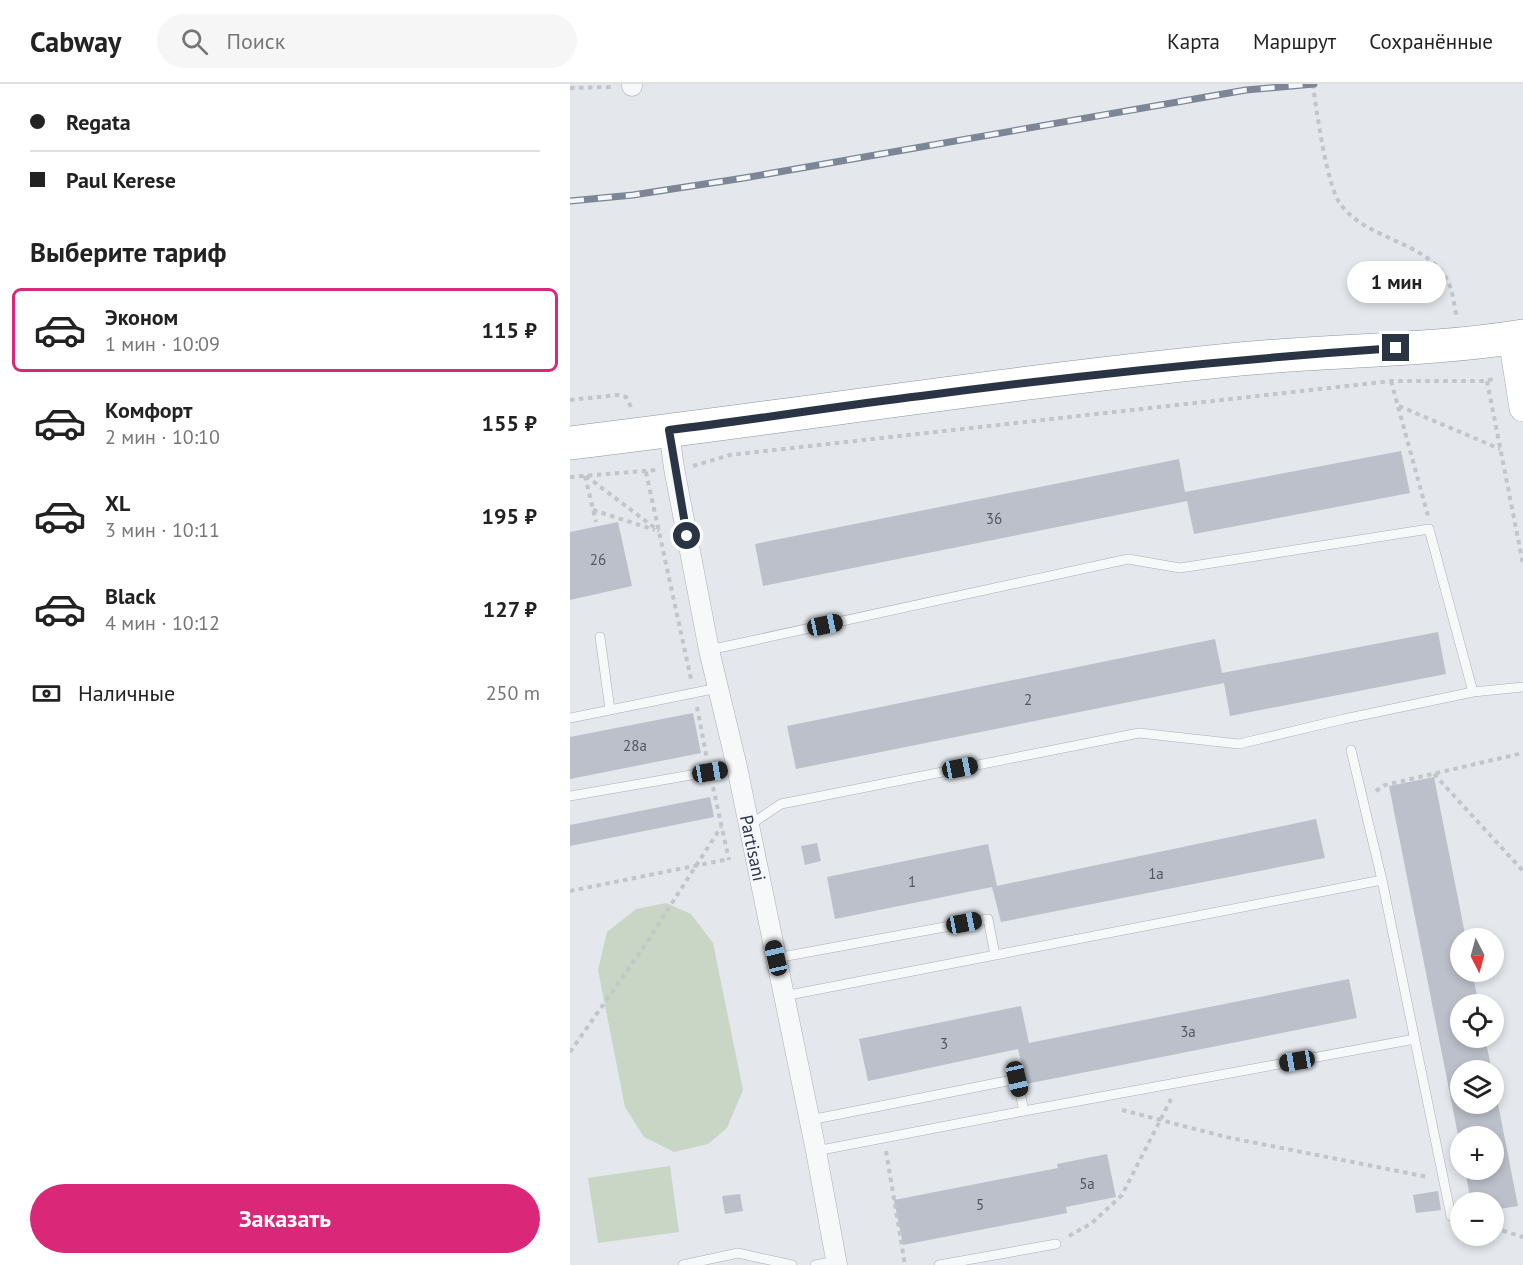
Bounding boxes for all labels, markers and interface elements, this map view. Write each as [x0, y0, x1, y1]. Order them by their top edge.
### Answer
search box [157, 14, 577, 68]
text: Cabway [30, 23, 121, 60]
icon: search [178, 25, 211, 58]
text: Поиск [226, 27, 285, 55]
text: Карта [1167, 28, 1220, 55]
text: Маршрут [1253, 28, 1336, 55]
text: Сохранённые [1369, 28, 1493, 55]
text: Regata [66, 108, 131, 136]
text: Paul Kerese [66, 166, 176, 194]
text: Выберите тариф [30, 235, 226, 269]
callout: 1 мин [1346, 261, 1446, 303]
text: 1 мин [1371, 269, 1422, 295]
icon: car [33, 303, 87, 357]
text: Эконом [105, 303, 178, 331]
text: 115 ₽ [482, 316, 537, 344]
text: 1 мин · 10:09 [105, 331, 220, 357]
route end [1382, 334, 1409, 361]
icon: car [33, 396, 87, 450]
text: Комфорт [105, 396, 193, 424]
text: 155 ₽ [482, 409, 537, 437]
text: 2 мин · 10:10 [105, 424, 220, 450]
icon: car [33, 489, 87, 543]
text: XL [105, 489, 130, 517]
text: 195 ₽ [482, 502, 537, 530]
house number: 36 [986, 509, 1002, 528]
text: 3 мин · 10:11 [105, 517, 220, 543]
route start [673, 522, 700, 549]
house number: 26 [590, 550, 606, 569]
icon: car [33, 582, 87, 636]
text: Black [105, 582, 156, 610]
text: 127 ₽ [483, 595, 537, 623]
text: 4 мин · 10:12 [105, 610, 220, 636]
car [806, 612, 844, 638]
icon: cash [30, 677, 63, 710]
text: Наличные [78, 679, 175, 707]
text: 250 m [486, 680, 540, 706]
house number: 2 [1024, 690, 1032, 709]
house number: 28a [623, 736, 647, 755]
car [941, 756, 979, 780]
car [691, 760, 729, 784]
street label: Partisani [735, 813, 771, 883]
house number: 1a [1148, 864, 1164, 883]
house number: 1 [908, 872, 916, 891]
car [945, 911, 983, 935]
north arrow [1450, 928, 1504, 982]
map controls [1450, 928, 1504, 1246]
car [763, 938, 789, 978]
button: locate [1450, 994, 1504, 1048]
house number: 3a [1180, 1022, 1196, 1041]
house number: 3 [940, 1034, 948, 1053]
car [1278, 1049, 1316, 1073]
car [1004, 1059, 1030, 1099]
button: layers [1450, 1060, 1504, 1114]
button: + [1450, 1126, 1504, 1180]
house number: 5a [1079, 1174, 1095, 1193]
button: Заказать [30, 1184, 540, 1253]
button: − [1450, 1192, 1504, 1246]
house number: 5 [976, 1195, 984, 1214]

